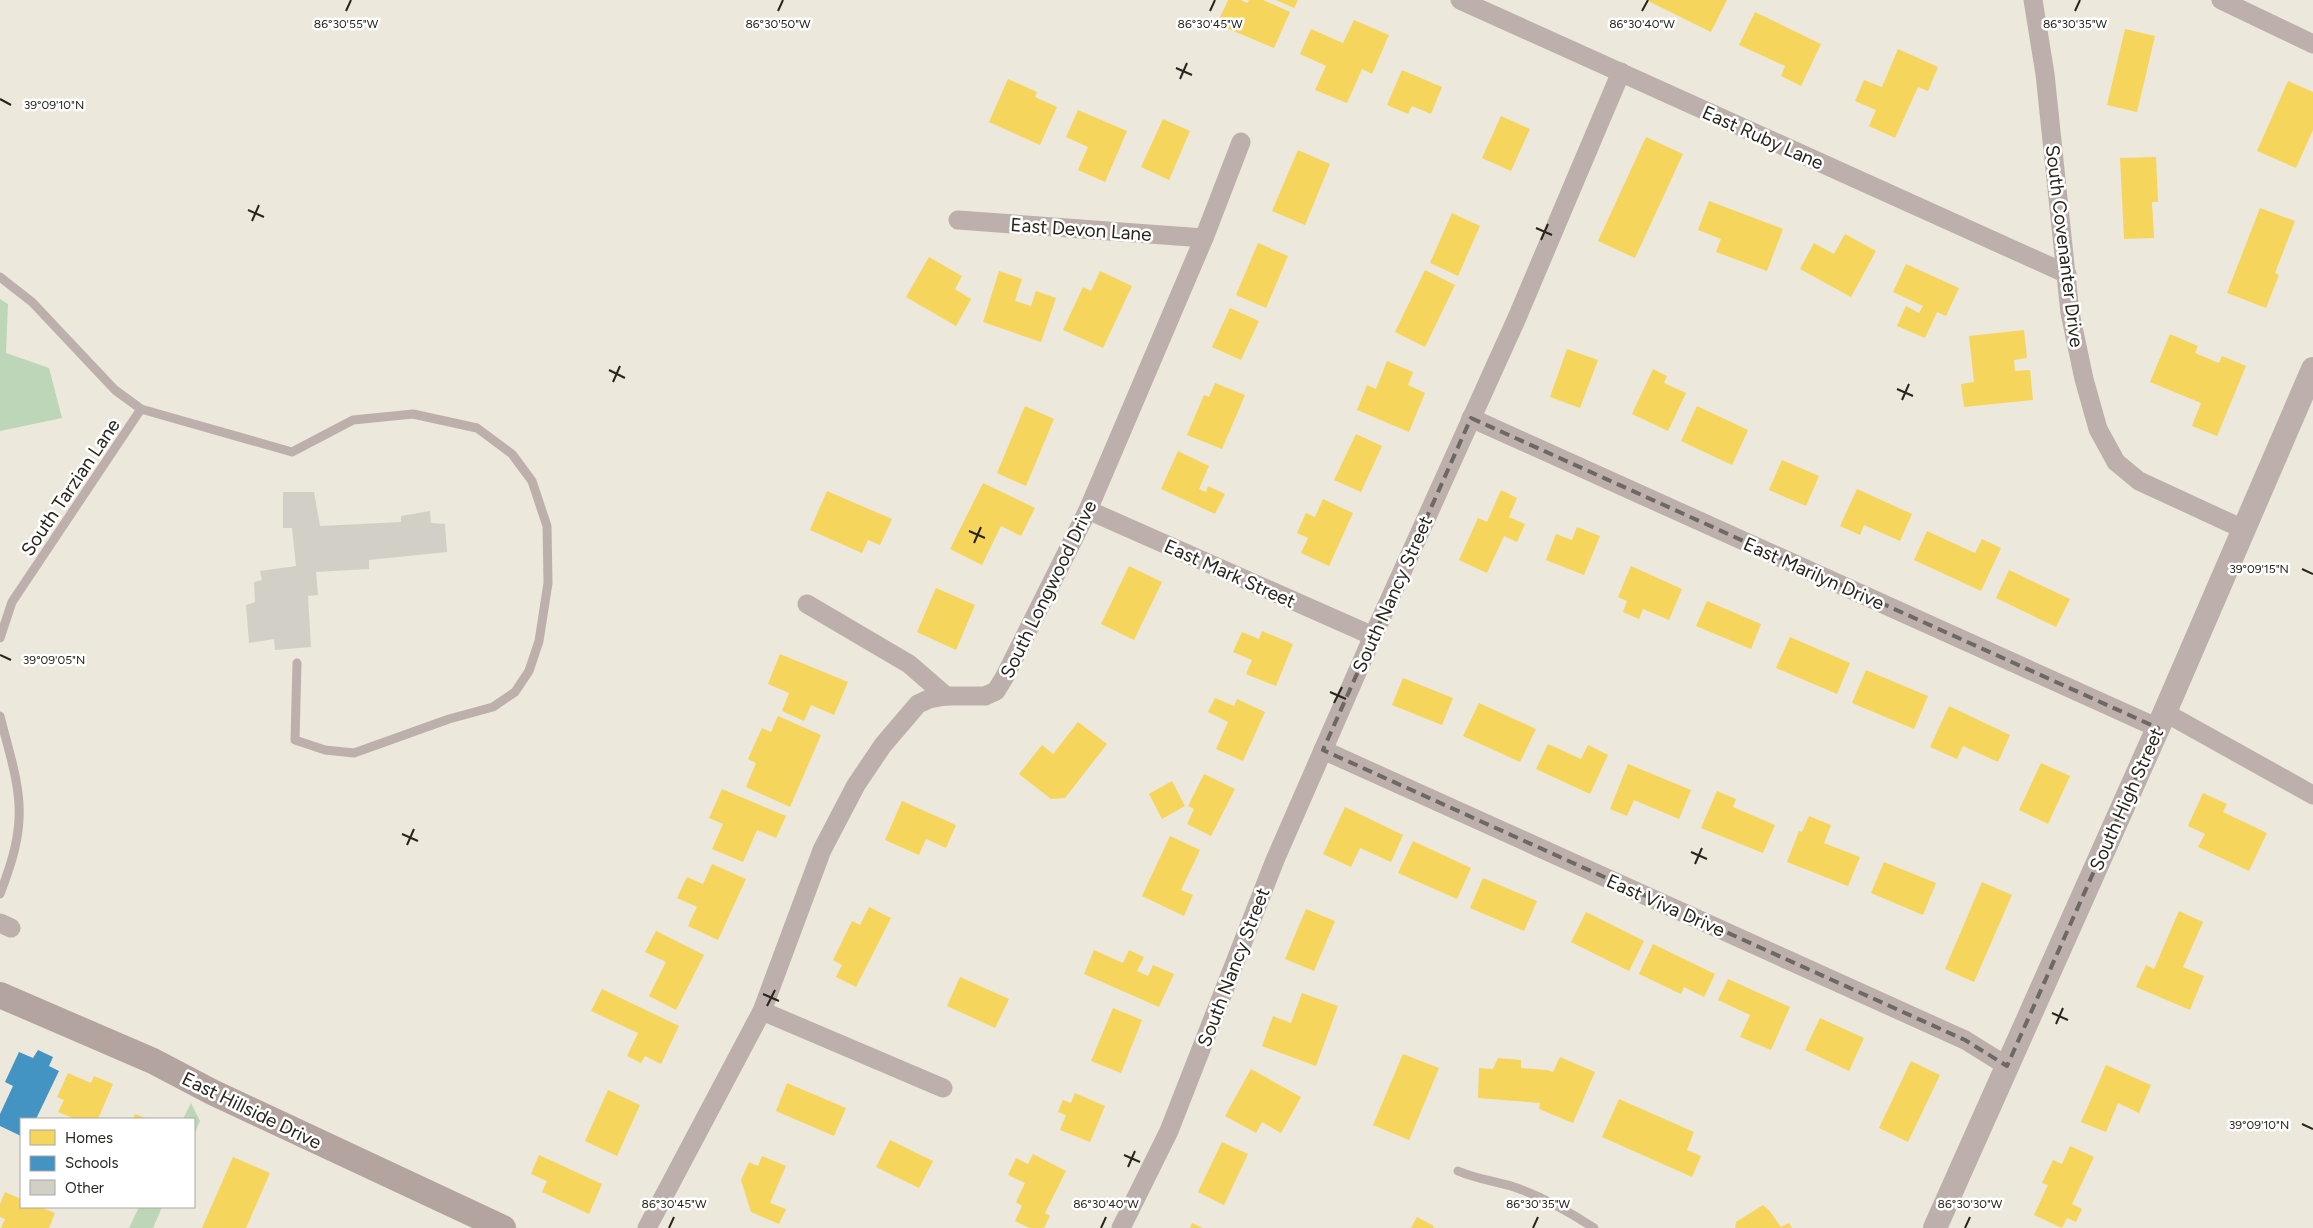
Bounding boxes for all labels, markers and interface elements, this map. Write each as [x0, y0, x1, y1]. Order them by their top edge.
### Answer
text: 86°30'55"W [314, 17, 379, 31]
text: 86°30'50"W [745, 17, 811, 31]
text: 86°30'45"W [1178, 17, 1243, 31]
text: 86°30'40"W [1609, 17, 1675, 31]
text: 86°30'35"W [2043, 17, 2107, 31]
text: 39°09'10"N [24, 98, 84, 112]
street label: East Ruby Lane [1699, 100, 1827, 174]
street label: South Covenanter Drive [2041, 144, 2088, 349]
street label: East Devon Lane [1010, 213, 1152, 246]
street label: South Tarzian Lane [16, 414, 125, 560]
street label: South Longwood Drive [995, 497, 1102, 682]
street label: South Nancy Street [1348, 512, 1437, 676]
street label: East Marilyn Drive [1740, 532, 1888, 615]
street label: East Mark Street [1161, 534, 1299, 613]
text: 39°09'15"N [2229, 562, 2289, 576]
text: 39°09'05"N [23, 653, 85, 667]
street label: South High Street [2085, 724, 2168, 874]
street label: East Viva Drive [1603, 869, 1729, 942]
street label: South Nancy Street [1193, 884, 1274, 1050]
street label: East Hillside Drive [178, 1067, 325, 1154]
legend [20, 1118, 195, 1208]
text: 39°09'10"N [2229, 1118, 2289, 1132]
text: Homes [65, 1129, 113, 1147]
text: Schools [65, 1154, 118, 1172]
text: Other [65, 1179, 104, 1197]
text: 86°30'45"W [642, 1197, 707, 1211]
text: 86°30'40"W [1073, 1197, 1139, 1211]
text: 86°30'35"W [1506, 1197, 1570, 1211]
text: 86°30'30"W [1938, 1197, 2003, 1211]

